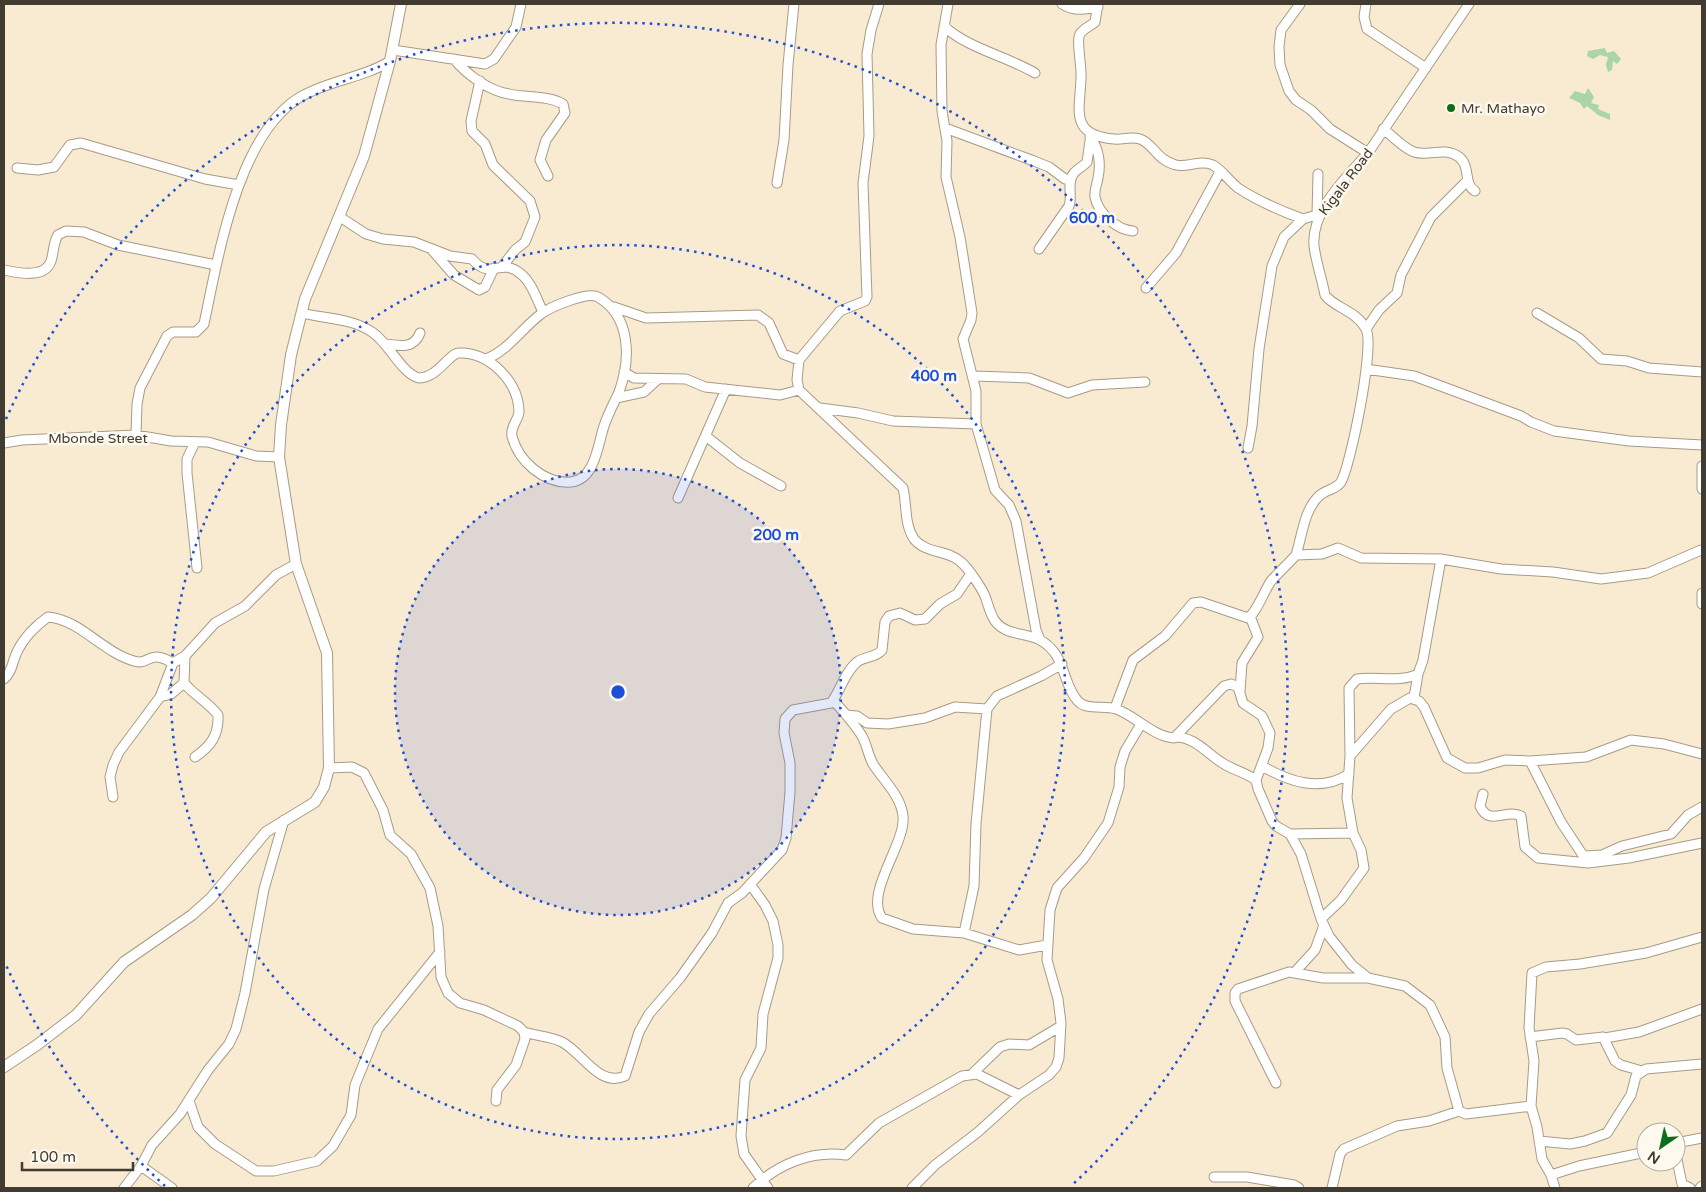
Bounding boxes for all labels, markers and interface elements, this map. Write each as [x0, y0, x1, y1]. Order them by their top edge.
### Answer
place label: Mr. Mathayo [1461, 100, 1545, 117]
marker: Mr. Mathayo [1445, 102, 1457, 114]
street label: Kigala Road [1315, 145, 1377, 219]
text: 600 m [1069, 209, 1115, 227]
text: 400 m [911, 367, 957, 385]
street label: Mbonde Street [48, 430, 148, 447]
text: 200 m [753, 526, 799, 544]
centre of rings [609, 683, 627, 701]
north arrow [1636, 1122, 1686, 1172]
scale bar [22, 1140, 134, 1172]
text: N [1645, 1147, 1663, 1168]
text: 100 m [30, 1148, 76, 1166]

